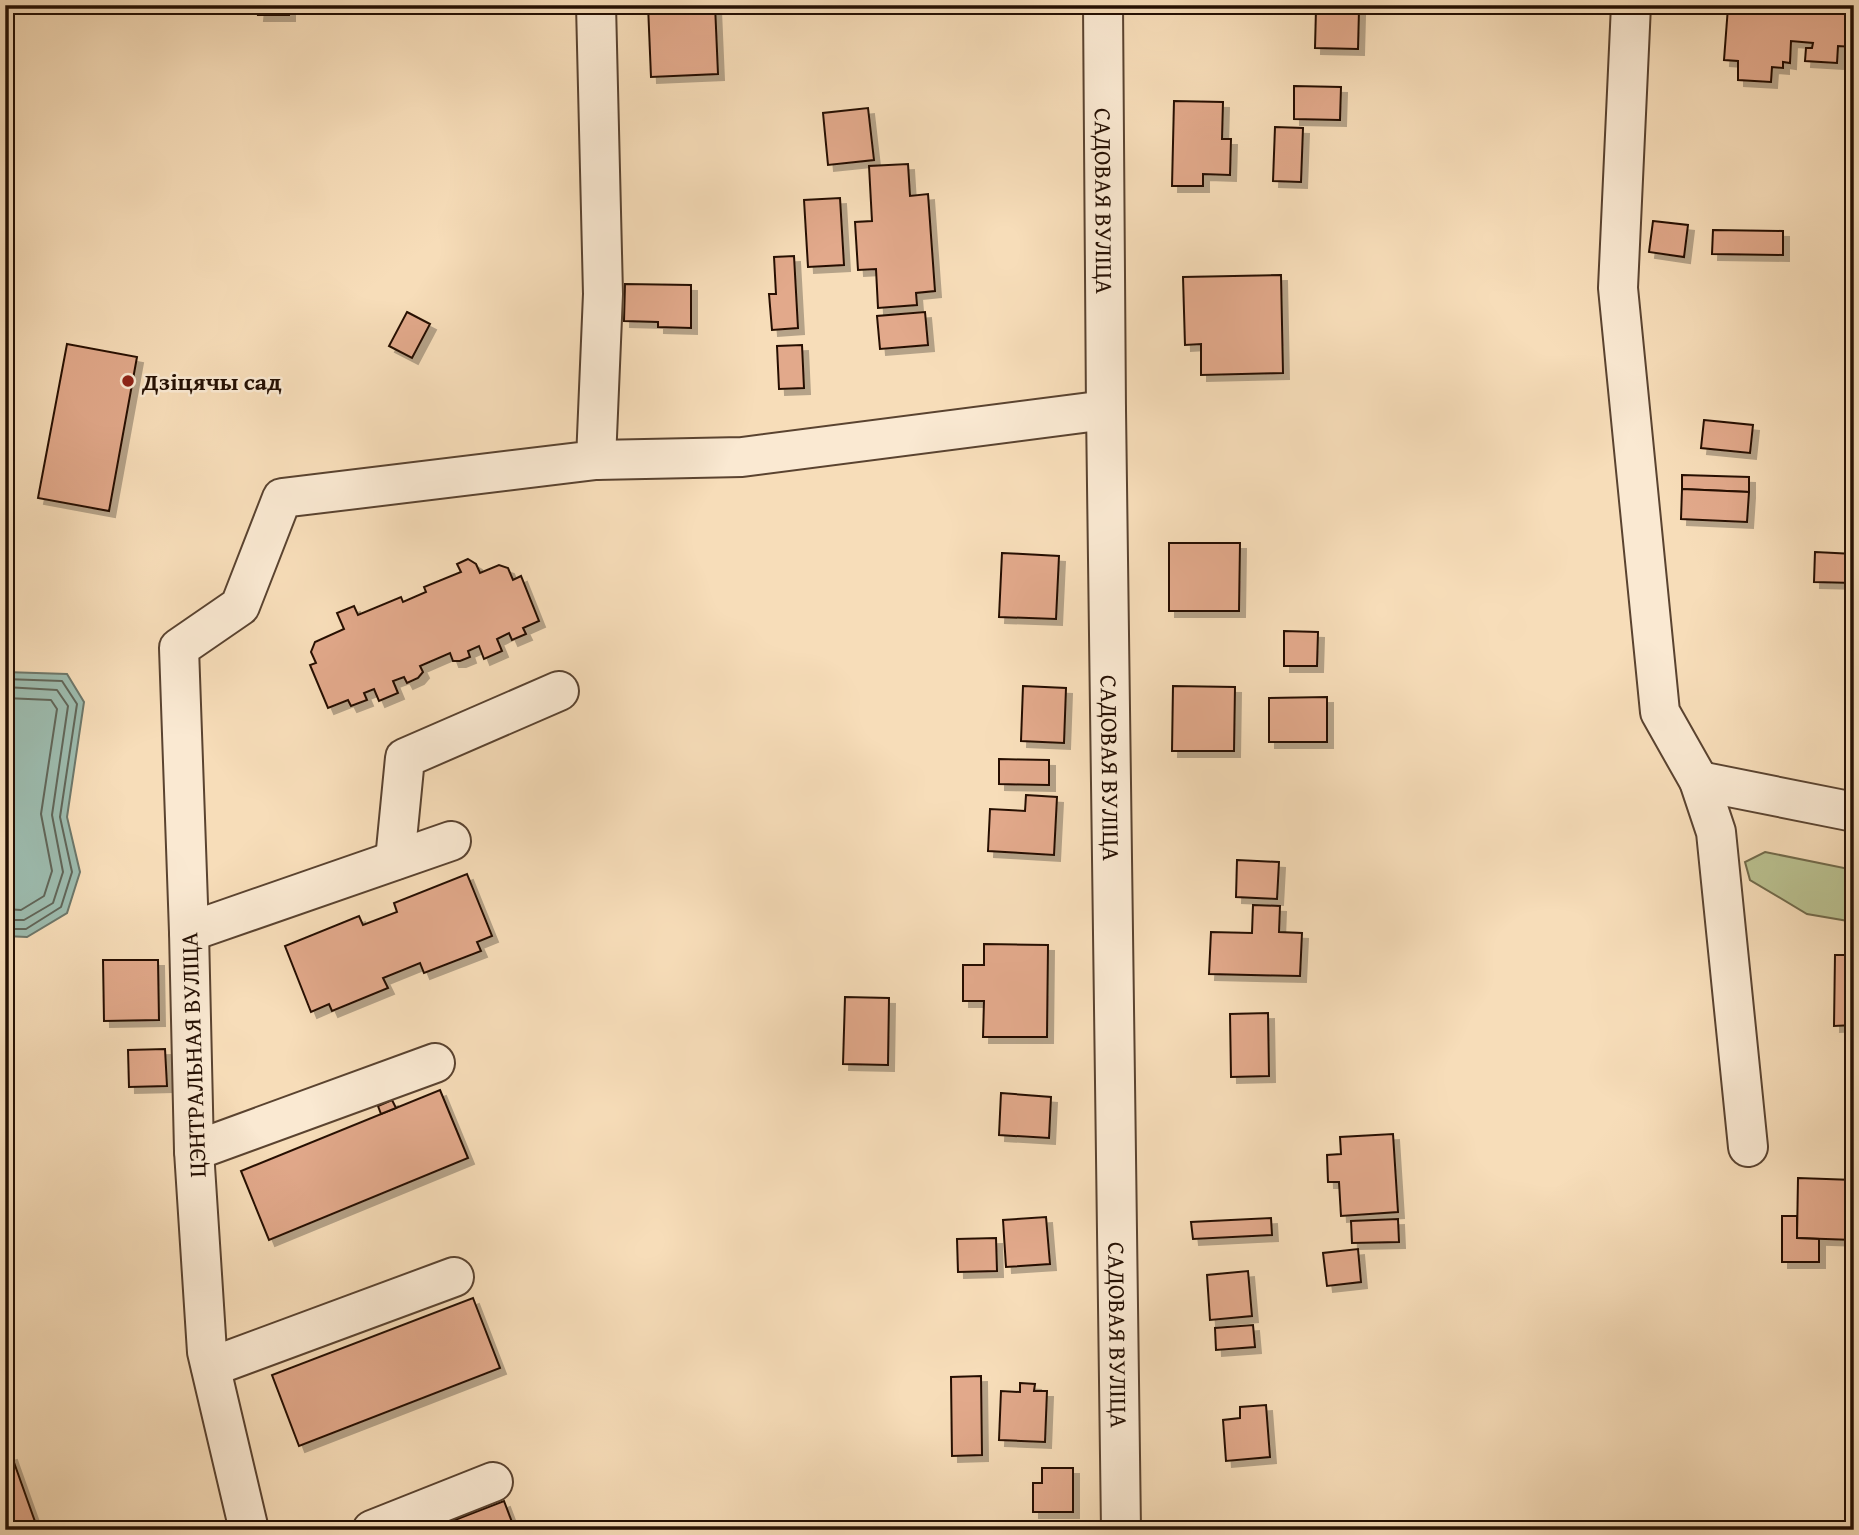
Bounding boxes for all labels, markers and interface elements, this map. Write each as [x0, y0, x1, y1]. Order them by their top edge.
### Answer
street label: САДОВАЯ ВУЛІЦА [1086, 108, 1123, 295]
place label: Дзіцячы сад [141, 364, 282, 399]
marker: Дзіцячы сад [120, 373, 136, 389]
street label: САДОВАЯ ВУЛІЦА [1092, 675, 1130, 862]
street label: ЦЭНТРАЛЬНАЯ ВУЛІЦА [171, 931, 215, 1178]
street label: САДОВАЯ ВУЛІЦА [1100, 1242, 1137, 1429]

